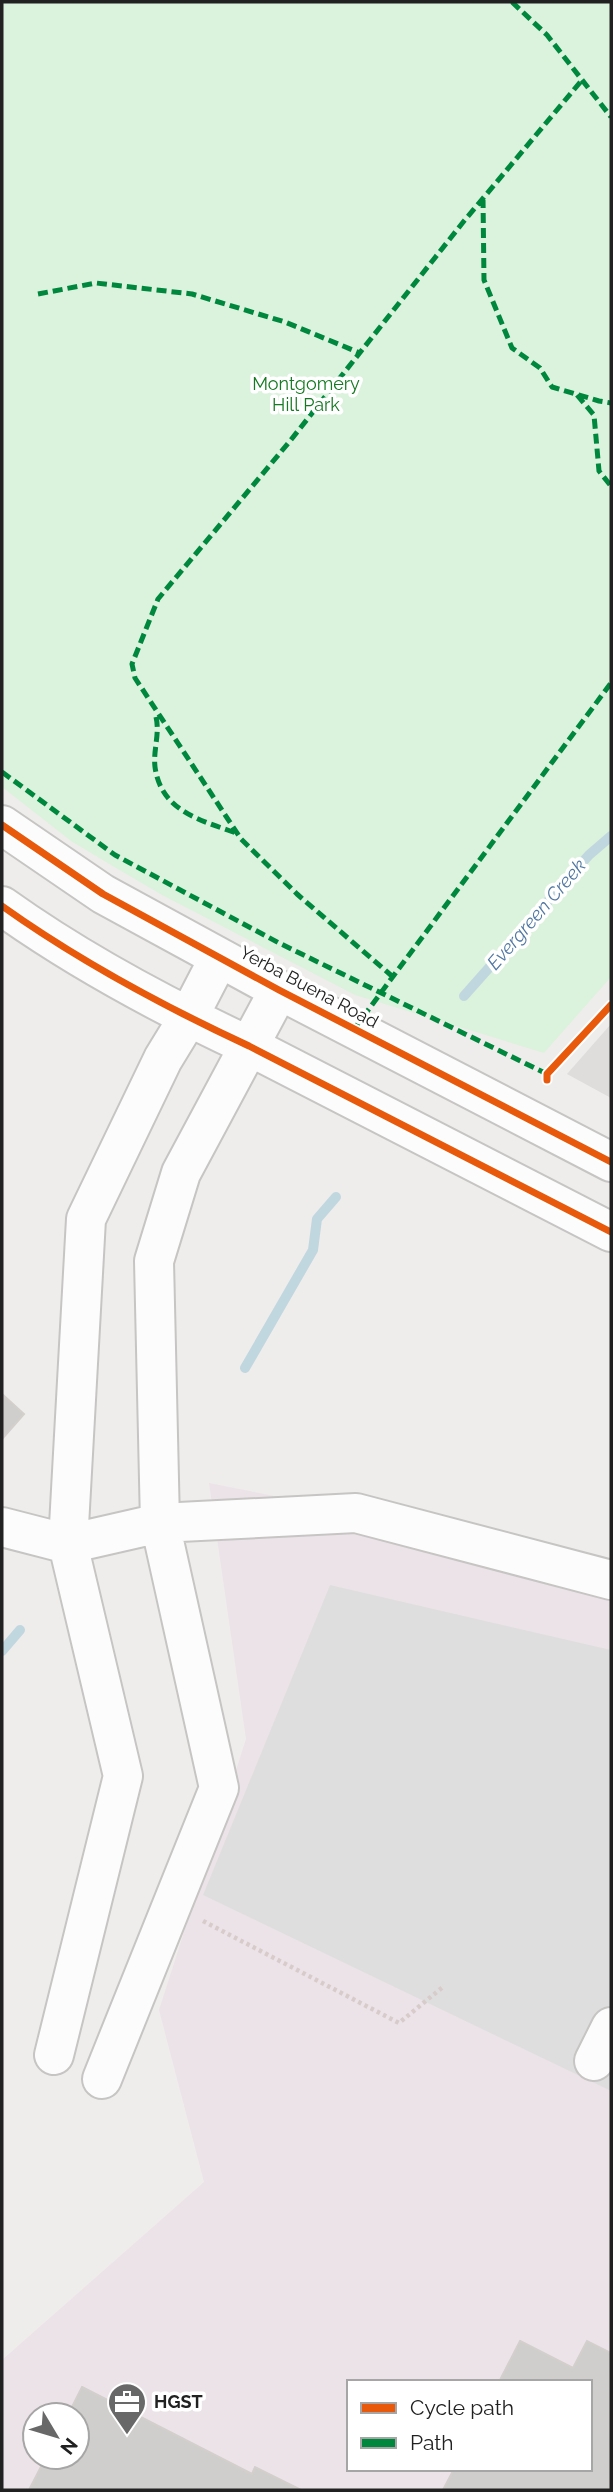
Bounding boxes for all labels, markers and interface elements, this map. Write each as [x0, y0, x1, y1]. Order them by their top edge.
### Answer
park label: Montgomery Hill Park [252, 373, 360, 415]
water label: Evergreen Creek [482, 854, 590, 974]
street label: Yerba Buena Road [236, 941, 382, 1032]
legend [347, 2380, 592, 2471]
office icon: HGST [106, 2381, 148, 2436]
place label: HGST [154, 2391, 203, 2412]
text: Cycle path [410, 2395, 514, 2420]
north arrow [21, 2401, 91, 2471]
text: Path [410, 2430, 454, 2455]
text: N [56, 2434, 83, 2459]

